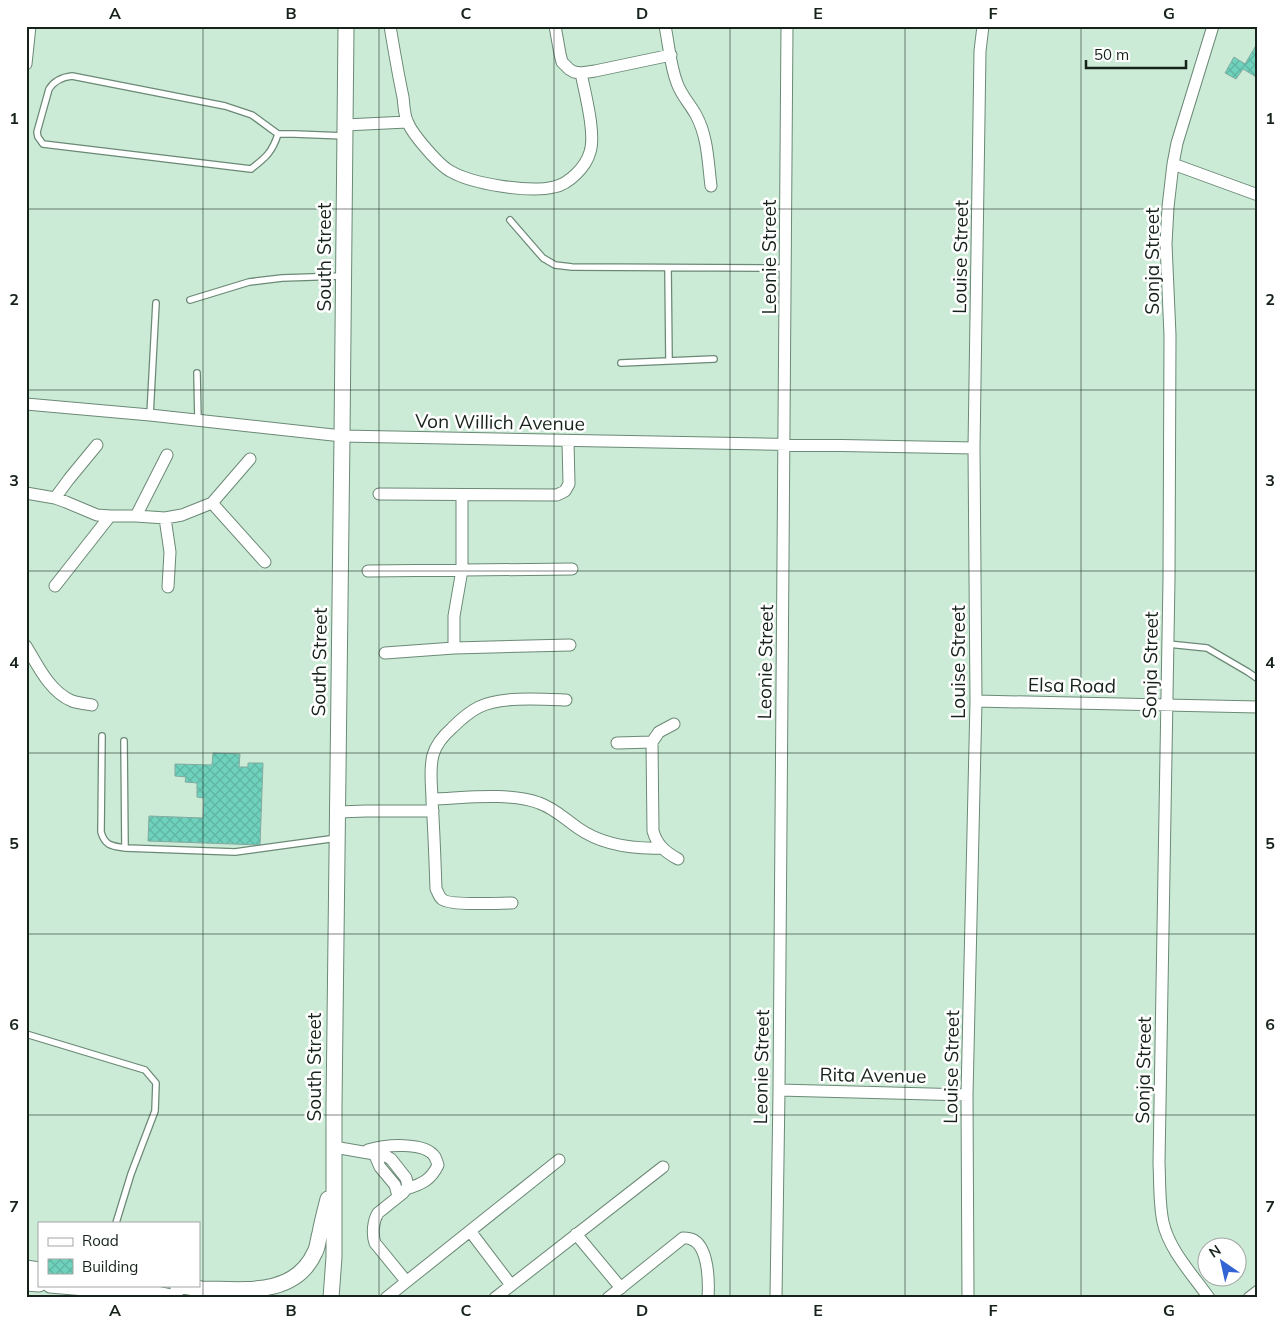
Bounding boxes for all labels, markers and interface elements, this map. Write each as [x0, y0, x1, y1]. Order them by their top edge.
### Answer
text: A [109, 3, 121, 23]
text: B [285, 3, 297, 23]
text: C [461, 3, 472, 23]
text: D [636, 3, 648, 23]
text: E [813, 3, 823, 23]
text: F [988, 3, 998, 23]
text: G [1163, 3, 1175, 23]
scale bar [1086, 38, 1186, 70]
text: 50 m [1094, 45, 1129, 64]
text: 1 [9, 108, 19, 128]
text: 1 [1265, 108, 1275, 128]
street label: Leonie Street [757, 199, 781, 314]
street label: Louise Street [947, 200, 973, 314]
street label: South Street [312, 202, 336, 311]
street label: Sonja Street [1140, 207, 1164, 315]
text: 2 [9, 289, 19, 309]
text: 2 [1265, 289, 1275, 309]
street label: Von Willich Avenue [415, 409, 585, 435]
text: 3 [9, 470, 19, 490]
text: 3 [1265, 470, 1275, 490]
street label: Leonie Street [752, 604, 778, 720]
street label: Louise Street [946, 605, 970, 719]
street label: South Street [306, 607, 332, 717]
street label: Sonja Street [1137, 611, 1163, 719]
text: 4 [9, 652, 19, 672]
text: 4 [1265, 652, 1275, 672]
street label: Elsa Road [1028, 672, 1116, 698]
text: 5 [9, 833, 19, 853]
text: 5 [1265, 833, 1275, 853]
street label: Leonie Street [748, 1009, 774, 1125]
street label: Louise Street [938, 1010, 964, 1124]
street label: South Street [302, 1012, 326, 1121]
text: 6 [9, 1014, 19, 1034]
text: 6 [1265, 1014, 1275, 1034]
street label: Sonja Street [1130, 1016, 1156, 1124]
street label: Rita Avenue [819, 1062, 927, 1088]
text: 7 [9, 1196, 19, 1216]
text: 7 [1265, 1196, 1275, 1216]
legend [38, 1222, 200, 1286]
text: Road [82, 1231, 119, 1250]
north arrow [1196, 1236, 1246, 1286]
text: N [1205, 1241, 1224, 1262]
text: Building [82, 1257, 138, 1276]
text: A [109, 1300, 121, 1320]
text: B [285, 1300, 297, 1320]
text: C [461, 1300, 472, 1320]
text: D [636, 1300, 648, 1320]
text: E [813, 1300, 823, 1320]
text: F [988, 1300, 998, 1320]
text: G [1163, 1300, 1175, 1320]

